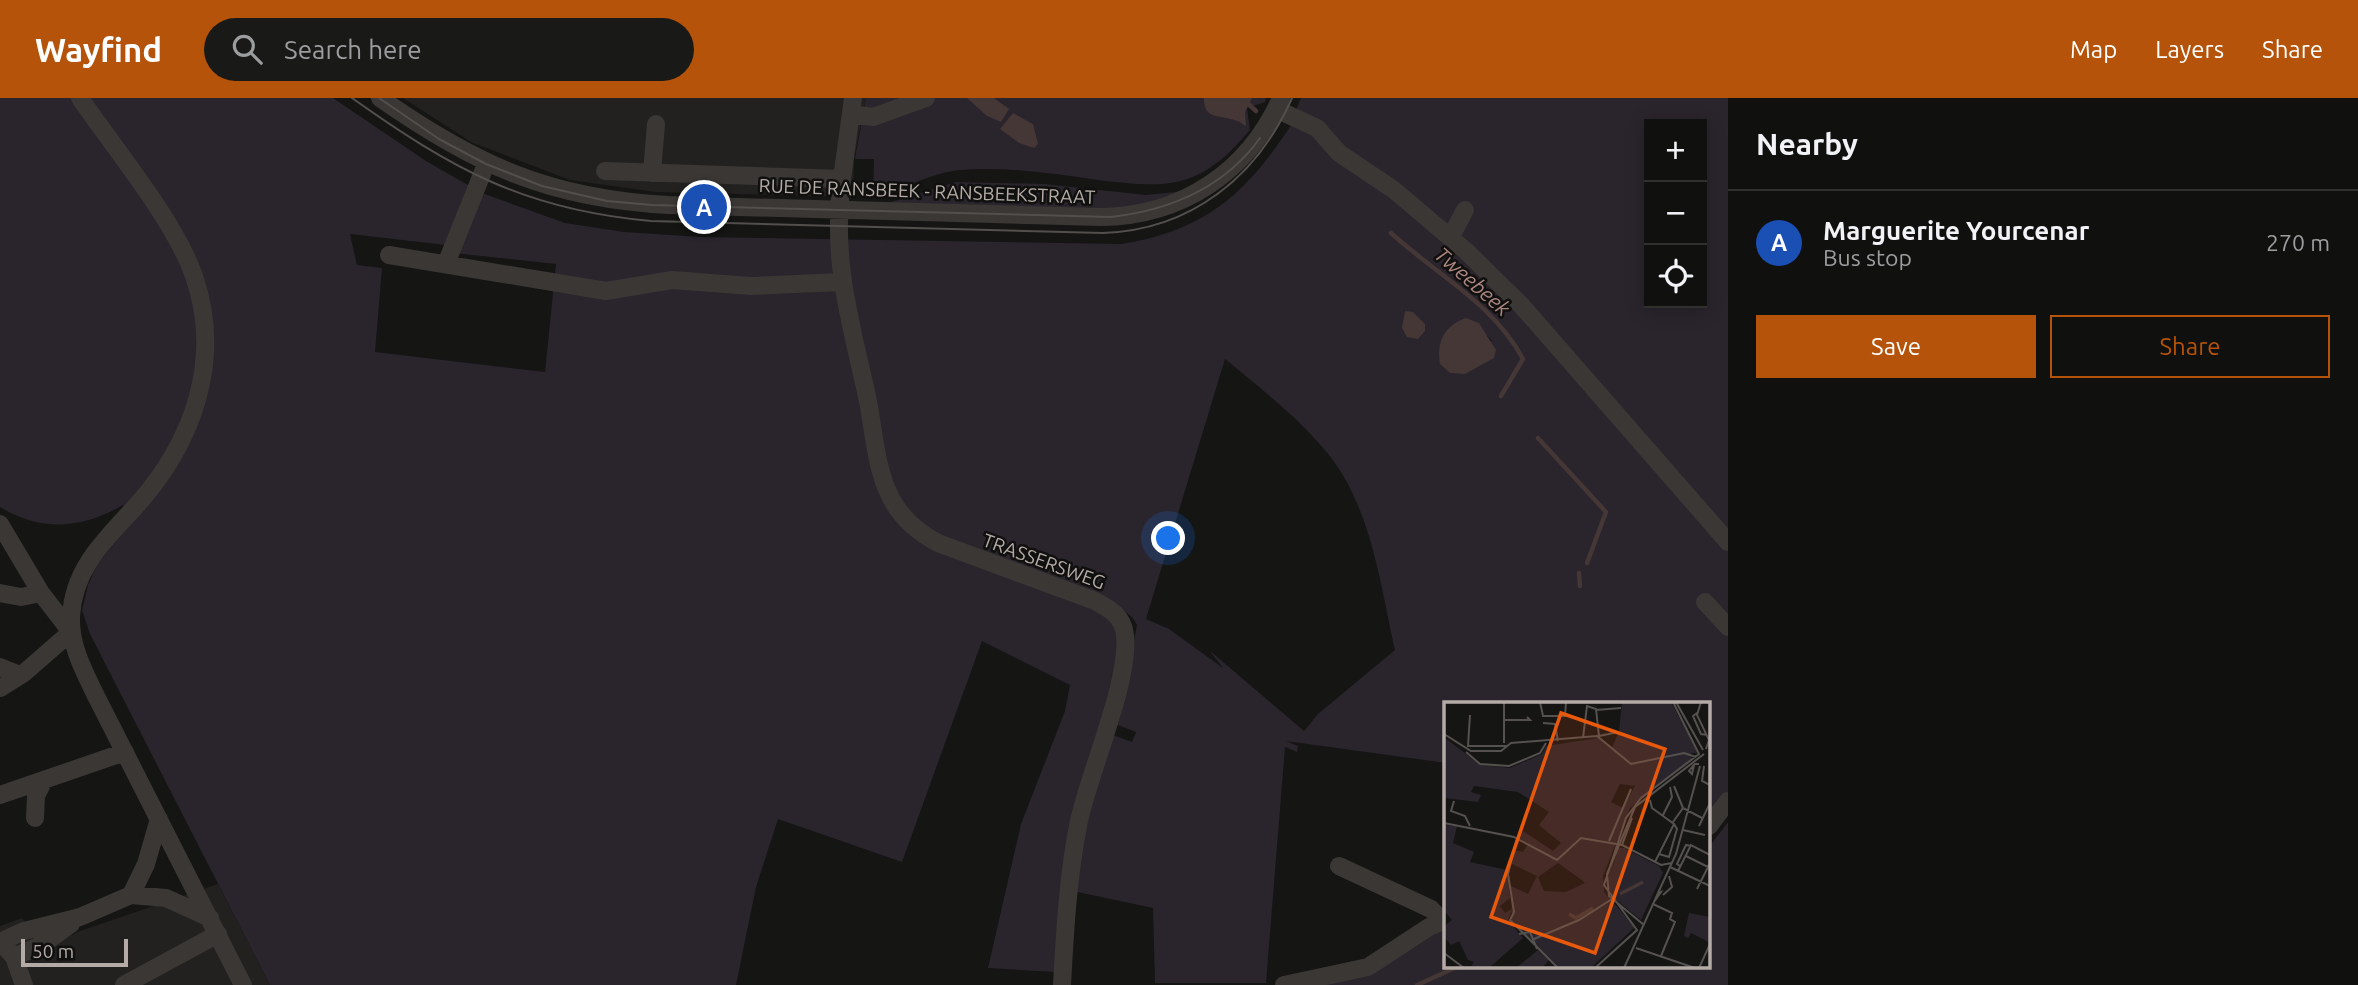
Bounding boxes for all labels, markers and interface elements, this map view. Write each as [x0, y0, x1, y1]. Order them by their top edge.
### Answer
search box [204, 18, 694, 81]
icon: search [228, 30, 266, 68]
text: Wayfind [35, 31, 162, 68]
text: Search here [284, 35, 422, 64]
text: Map [2070, 36, 2117, 63]
text: Layers [2155, 36, 2224, 63]
text: Share [2262, 36, 2323, 63]
map controls [1644, 119, 1707, 308]
button: + [1644, 119, 1707, 182]
text: Nearby [1756, 127, 1858, 161]
street label: RUE DE RANSBEEK - RANSBEEKSTRAAT [758, 174, 1096, 208]
pin: A [681, 181, 727, 233]
button: − [1644, 182, 1707, 245]
text: Marguerite Yourcenar [1823, 216, 2089, 245]
text: A [1771, 230, 1787, 255]
text: 270 m [2266, 230, 2330, 255]
water label: Tweebeek [1430, 242, 1516, 320]
button: locate [1644, 245, 1707, 308]
text: Bus stop [1823, 245, 1912, 270]
button: Save [1756, 315, 2036, 378]
button: Share [2050, 315, 2330, 378]
your location [1151, 521, 1185, 555]
street label: TRASSERSWEG [980, 529, 1108, 593]
inset map [1444, 702, 1710, 968]
scale bar [21, 936, 128, 968]
text: 50 m [32, 940, 74, 962]

